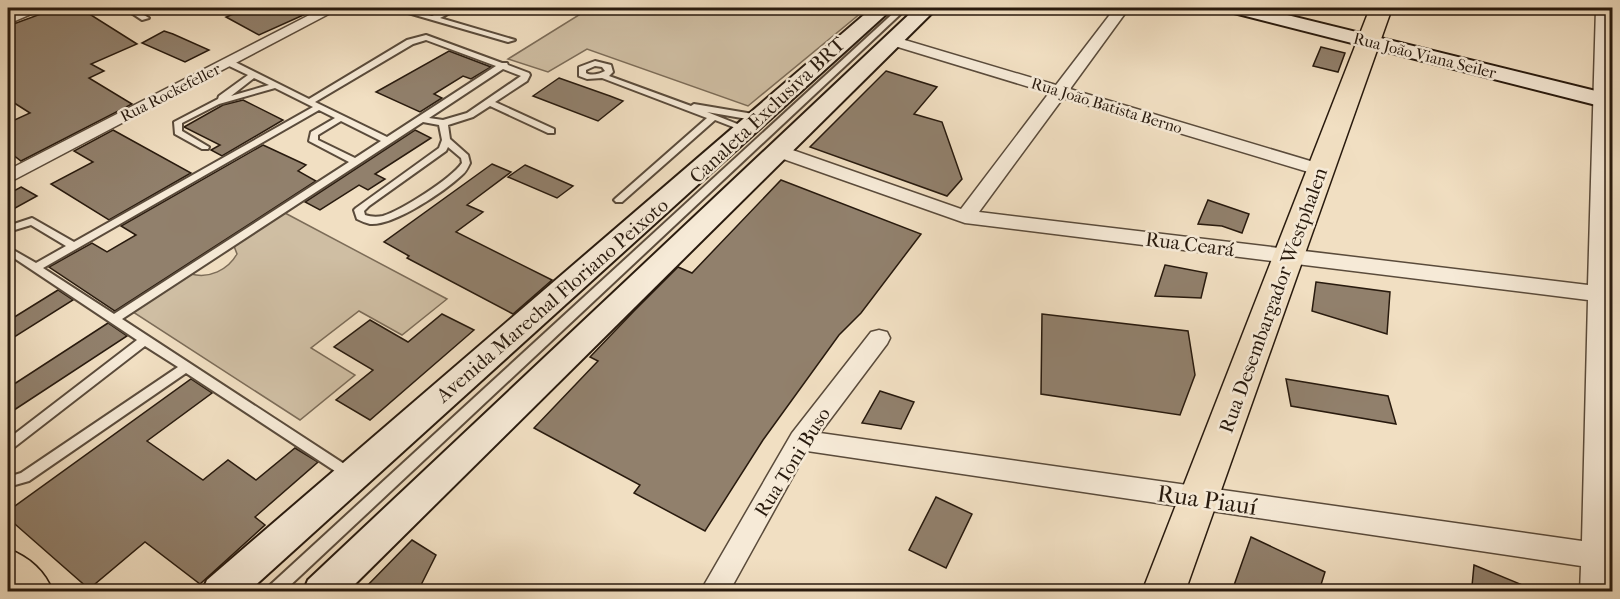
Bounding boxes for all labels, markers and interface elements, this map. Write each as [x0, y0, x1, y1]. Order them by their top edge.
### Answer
street label: Rua João Viana Seiler [1351, 29, 1498, 82]
street label: Canaleta Exclusiva BRT [685, 32, 850, 188]
street label: Rua Rockefeller [117, 59, 224, 126]
street label: Rua João Batista Berno [1029, 73, 1185, 138]
street label: Rua Desembargador Westphalen [1215, 164, 1332, 436]
street label: Avenida Marechal Floriano Peixoto [431, 193, 673, 408]
street label: Rua Ceará [1144, 228, 1236, 261]
street label: Rua Toni Buso [750, 403, 835, 521]
street label: Rua Piauí [1155, 479, 1259, 521]

